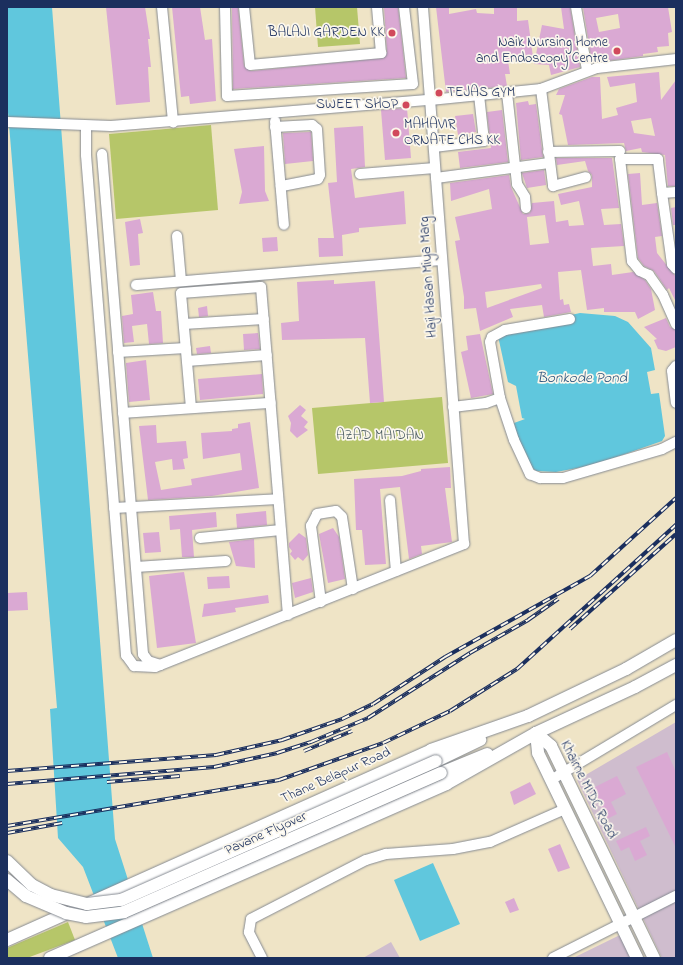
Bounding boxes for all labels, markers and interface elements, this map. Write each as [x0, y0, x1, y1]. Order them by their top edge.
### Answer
place label: BALAJI GARDEN KK [268, 25, 384, 41]
marker: BALAJI GARDEN KK [387, 28, 397, 38]
place label: Naik Nursing Home and Endoscopy Centre [476, 35, 608, 68]
marker: Naik Nursing Home and Endoscopy Centre [611, 45, 623, 57]
place label: TEJAS GYM [447, 85, 515, 101]
marker: TEJAS GYM [434, 88, 444, 98]
place label: SWEET SHOP [316, 97, 398, 113]
marker: SWEET SHOP [401, 100, 411, 110]
place label: MAHAVIR ORNATE CHS KK [404, 117, 500, 150]
marker: MAHAVIR ORNATE CHS KK [391, 128, 401, 138]
street label: Haji Hasan Miya Marg [416, 216, 442, 338]
water label: Bonkode Pond [537, 370, 627, 388]
park label: AZAD MAIDAN [336, 428, 424, 444]
street label: Khairne MIDC Road [556, 738, 620, 842]
street label: Thane Belapur Road [279, 744, 393, 808]
street label: Pavane Flyover [222, 808, 310, 860]

